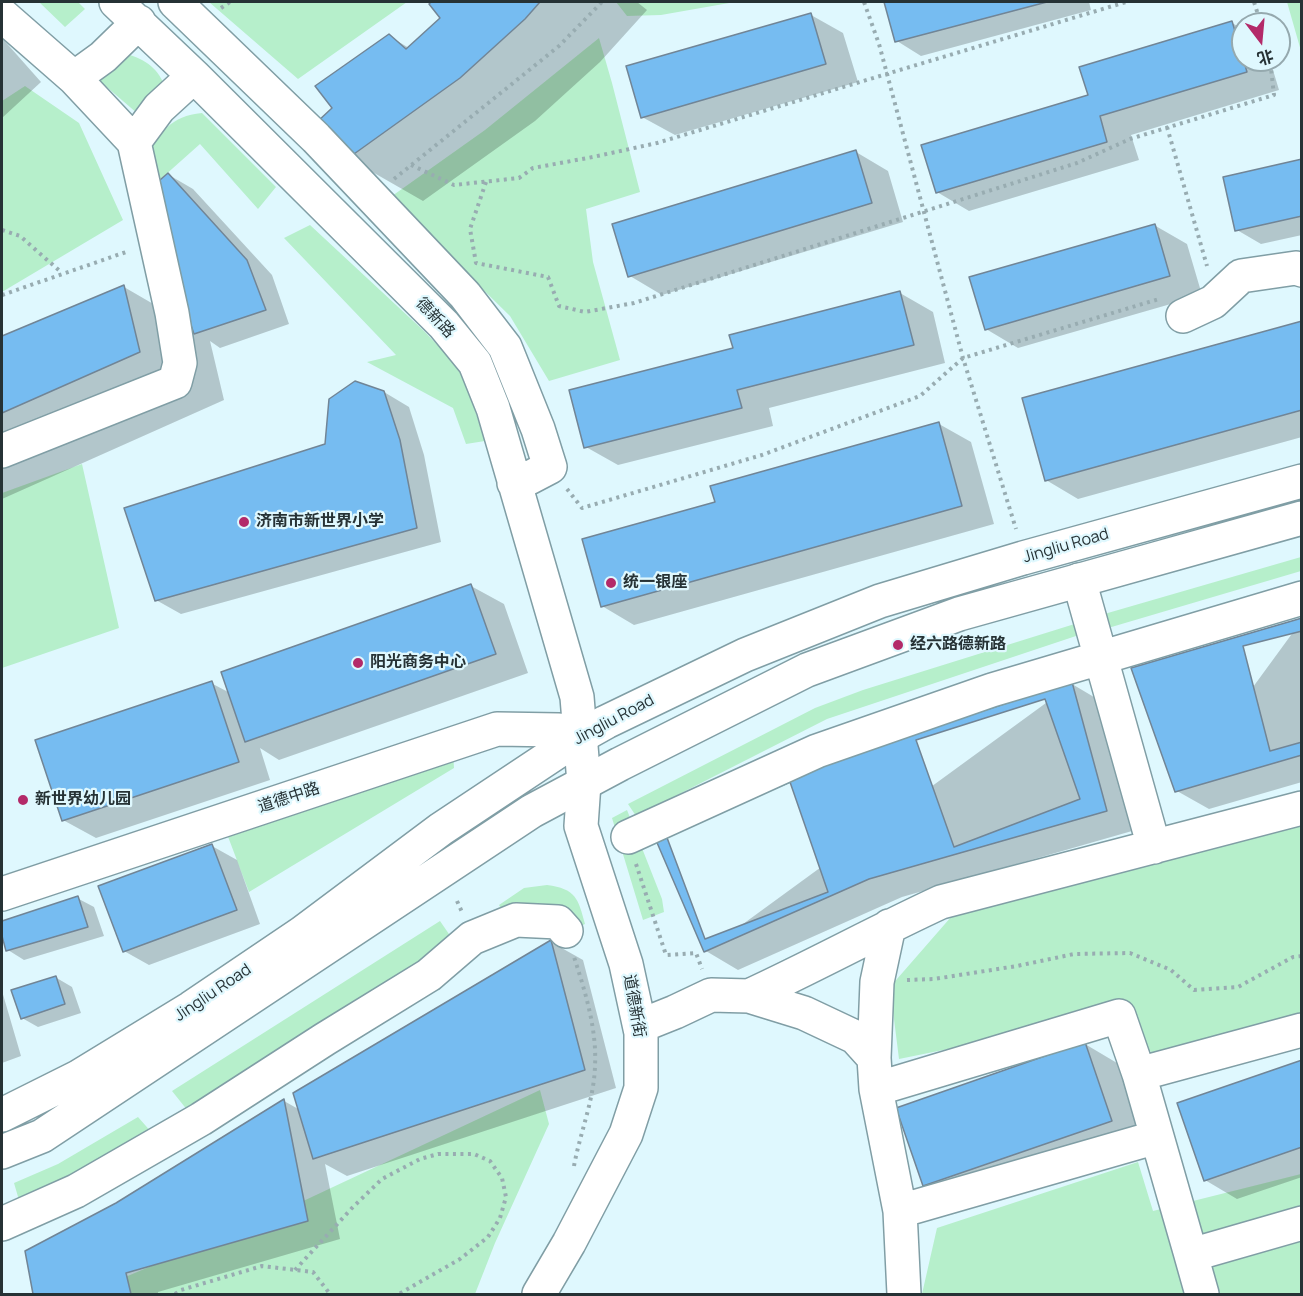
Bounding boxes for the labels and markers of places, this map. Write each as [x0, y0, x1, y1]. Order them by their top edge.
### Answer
place label: 济南市新世界小学 [256, 512, 384, 532]
marker: 济南市新世界小学 [237, 515, 251, 529]
place label: 统一银座 [623, 573, 687, 593]
marker: 统一银座 [604, 576, 618, 590]
place label: 经六路德新路 [910, 635, 1006, 655]
marker: 经六路德新路 [891, 638, 905, 652]
place label: 阳光商务中心 [370, 653, 466, 673]
marker: 阳光商务中心 [351, 656, 365, 670]
place label: 新世界幼儿园 [35, 790, 131, 810]
marker: 新世界幼儿园 [16, 793, 30, 807]

